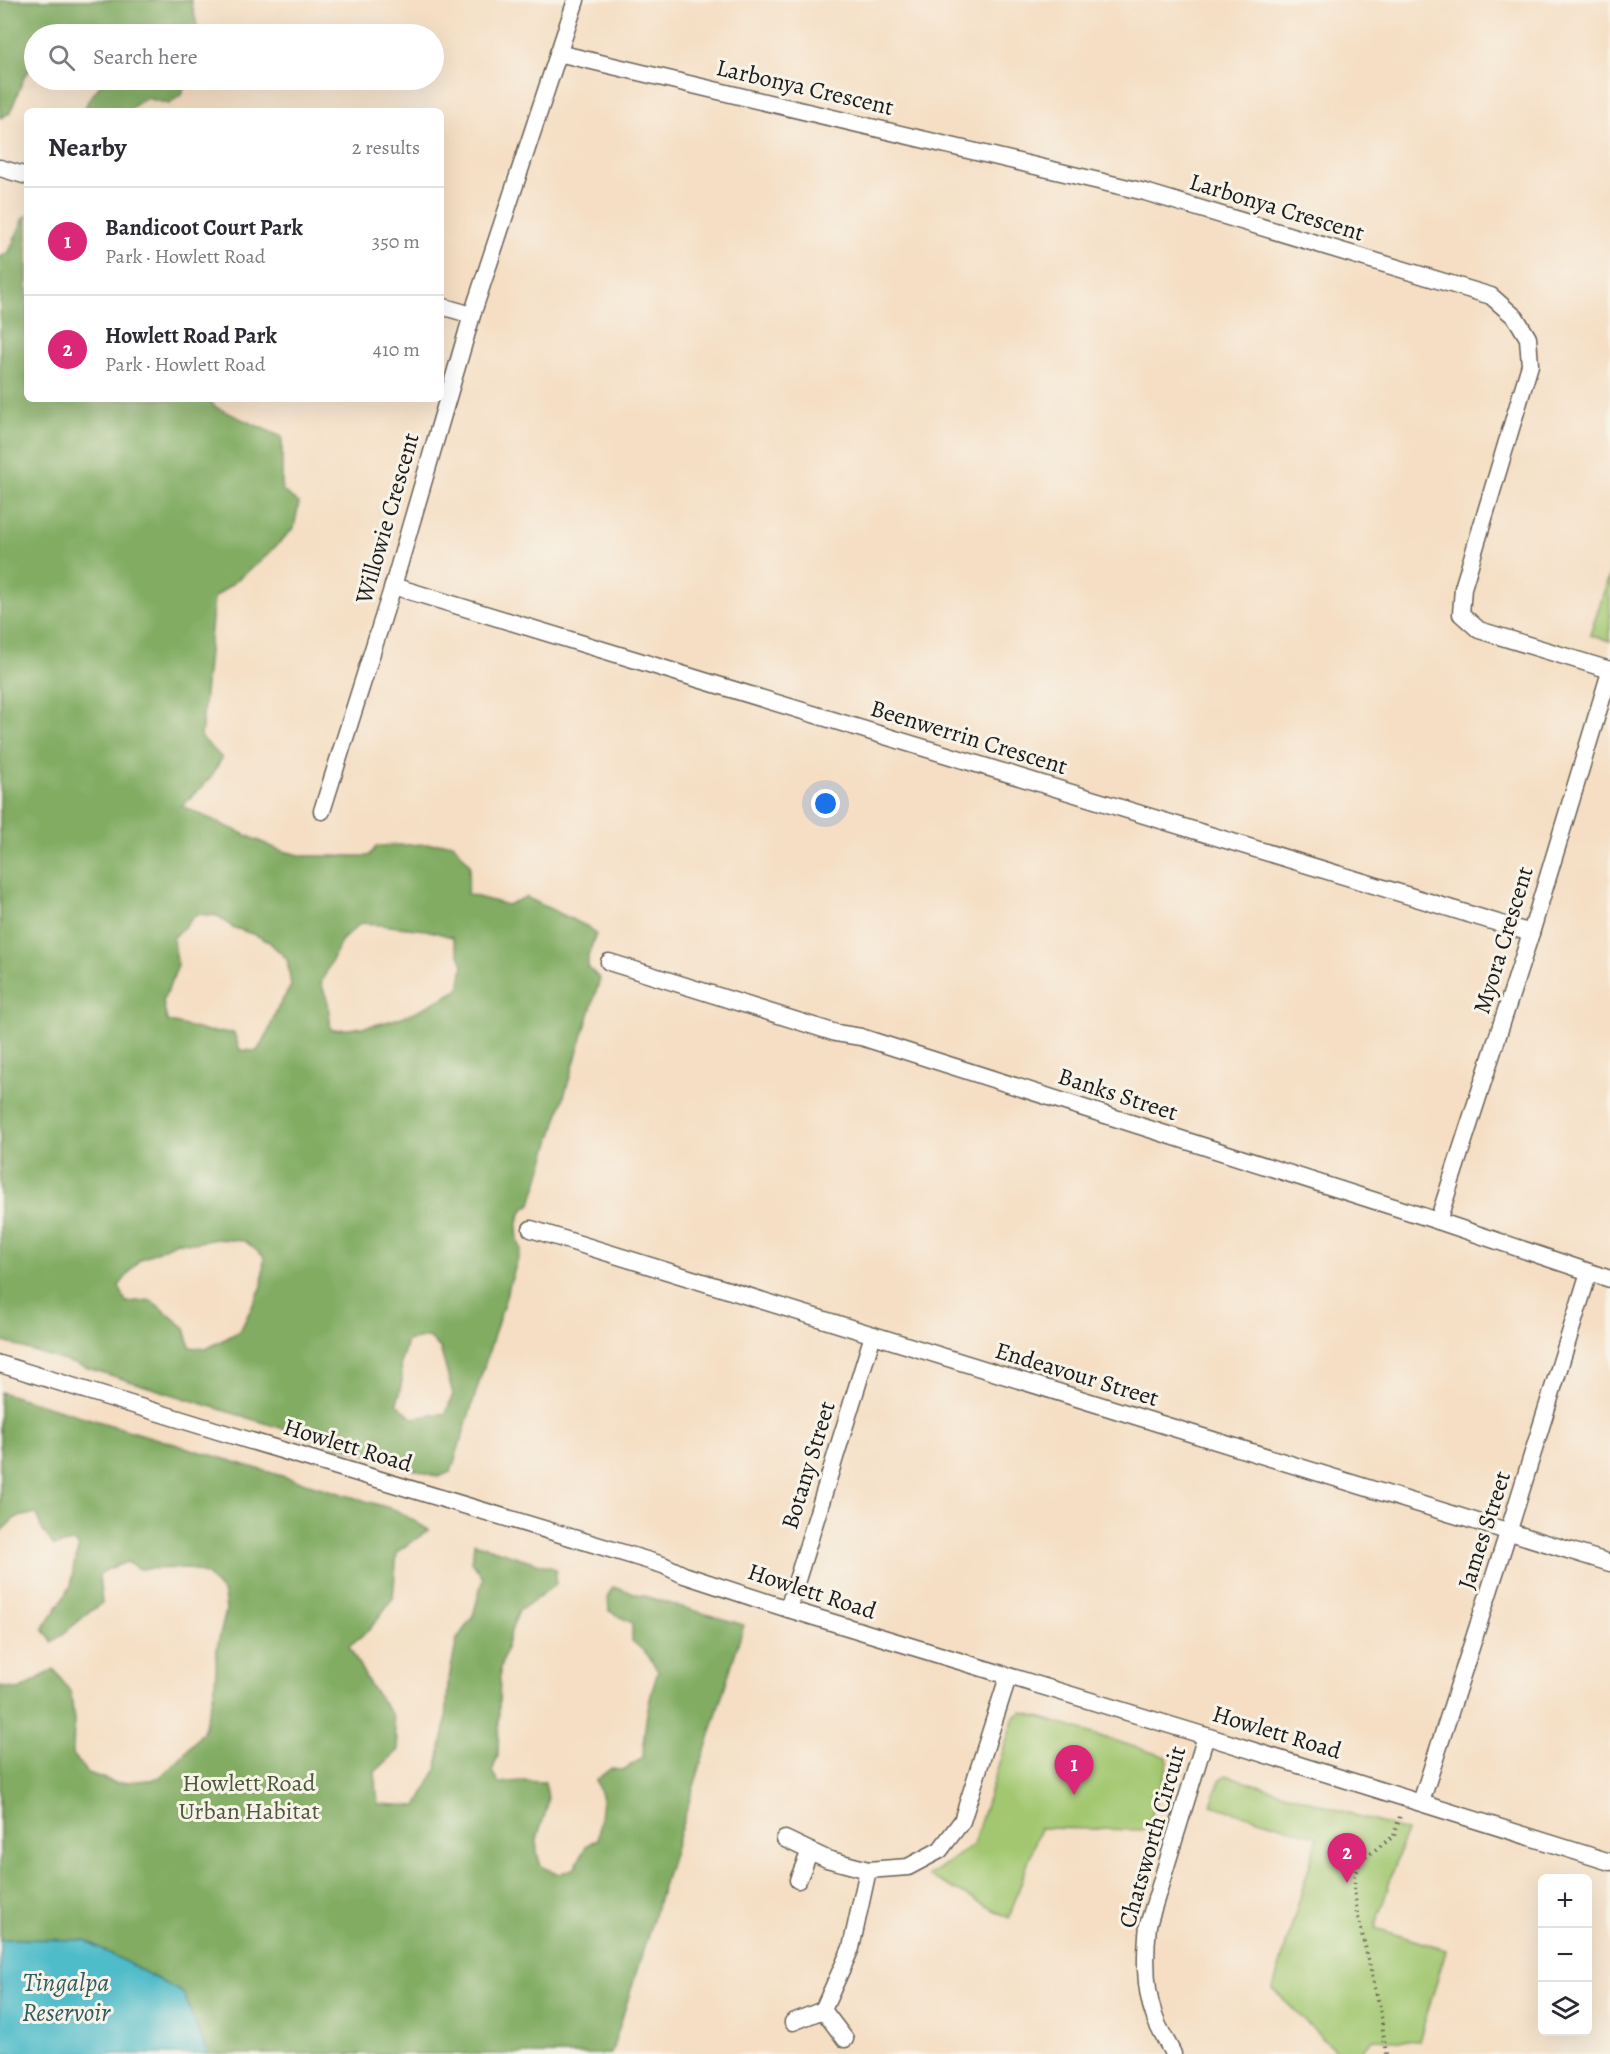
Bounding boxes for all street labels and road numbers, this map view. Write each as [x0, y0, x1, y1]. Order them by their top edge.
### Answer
street label: Larbonya Crescent [713, 51, 897, 123]
street label: Larbonya Crescent [1186, 165, 1368, 249]
street label: Willowie Crescent [347, 429, 427, 608]
street label: Beenwerrin Crescent [867, 692, 1071, 782]
street label: Myora Crescent [1465, 862, 1541, 1018]
street label: Banks Street [1054, 1060, 1182, 1128]
street label: Endeavour Street [991, 1334, 1163, 1414]
street label: Botany Street [773, 1397, 843, 1533]
street label: Howlett Road [280, 1410, 417, 1480]
street label: James Street [1450, 1467, 1518, 1593]
street label: Howlett Road [744, 1555, 880, 1627]
street label: Howlett Road [1209, 1697, 1346, 1767]
street label: Chatsworth Circuit [1111, 1742, 1193, 1932]

